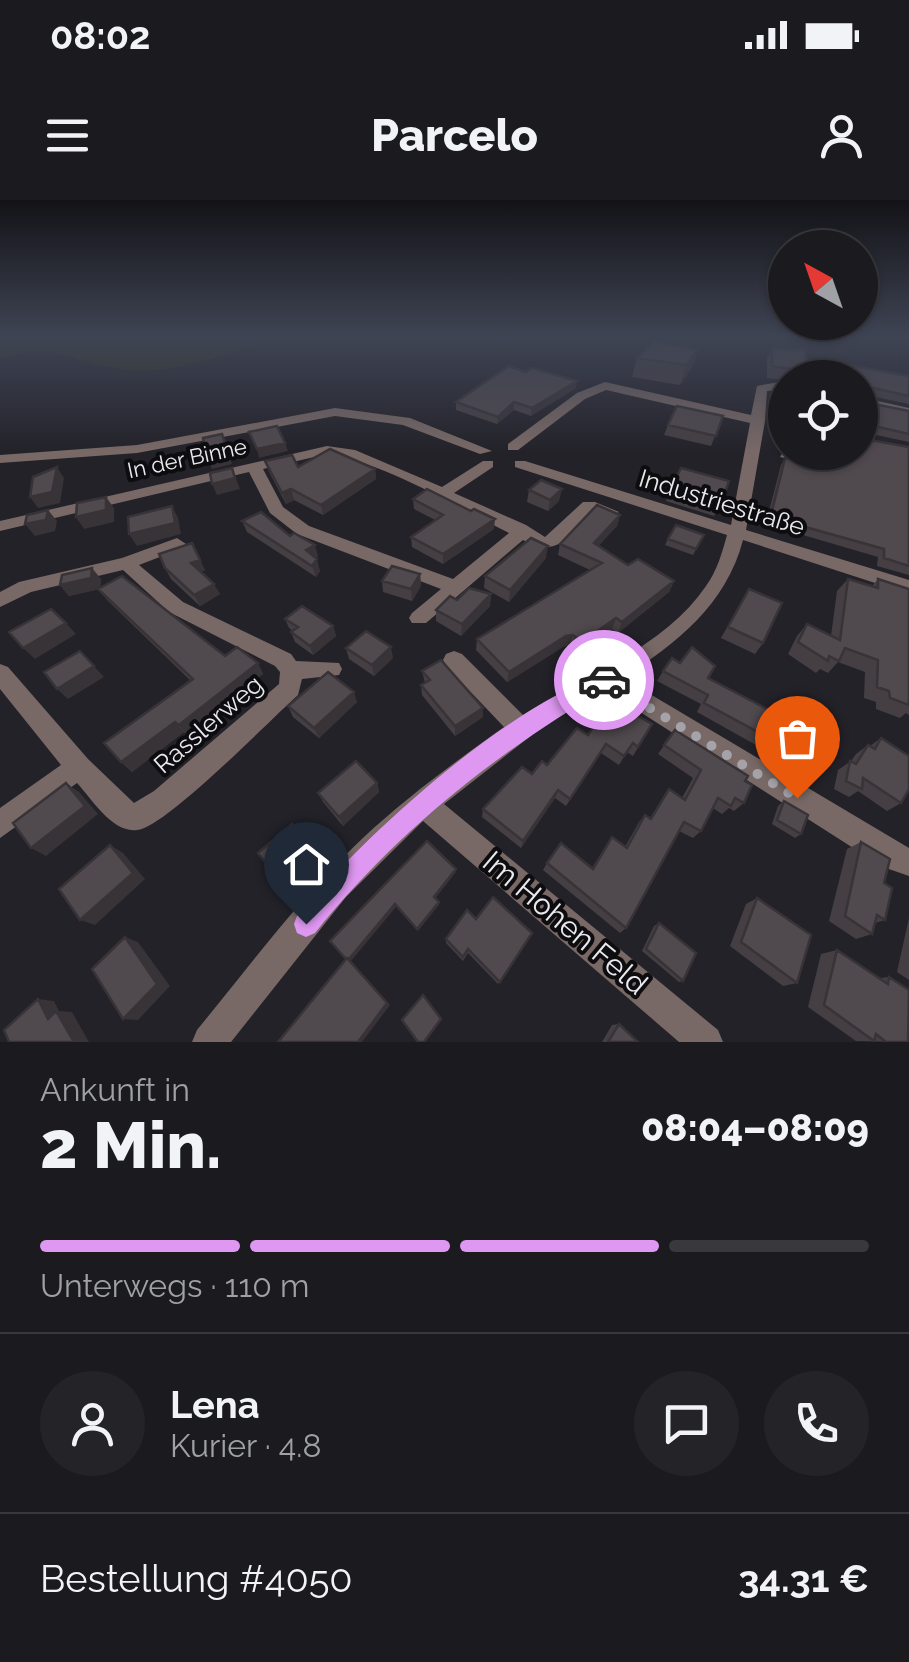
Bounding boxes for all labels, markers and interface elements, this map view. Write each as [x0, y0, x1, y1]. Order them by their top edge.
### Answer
text: 08:02 [50, 13, 150, 58]
icon: menu [40, 108, 95, 163]
icon: person [814, 108, 869, 163]
text: Parcelo [371, 109, 538, 162]
north arrow [768, 230, 878, 340]
map controls [768, 230, 878, 470]
button: locate [768, 360, 878, 470]
street label: In der Binne [125, 433, 249, 483]
street label: Industriestraße [635, 463, 809, 541]
courier [554, 630, 654, 730]
icon: car [577, 653, 632, 708]
street label: Rasslerweg [148, 669, 268, 779]
pin [755, 696, 840, 799]
icon: bag [770, 711, 825, 766]
pin [264, 822, 349, 925]
icon: home [279, 837, 334, 892]
street label: Im Hohen Feld [476, 844, 655, 1002]
text: Ankunft in [40, 1071, 190, 1108]
text: 08:04–08:09 [641, 1105, 869, 1150]
text: 2 Min. [40, 1107, 222, 1183]
text: Unterwegs · 110 m [40, 1267, 309, 1304]
button: person [40, 1371, 145, 1476]
button: chat [634, 1371, 739, 1476]
button: phone [764, 1371, 869, 1476]
text: Lena [170, 1382, 260, 1427]
text: Kurier · 4.8 [170, 1427, 321, 1464]
text: Bestellung #4050 [40, 1556, 353, 1601]
text: 34.31 € [738, 1556, 869, 1601]

